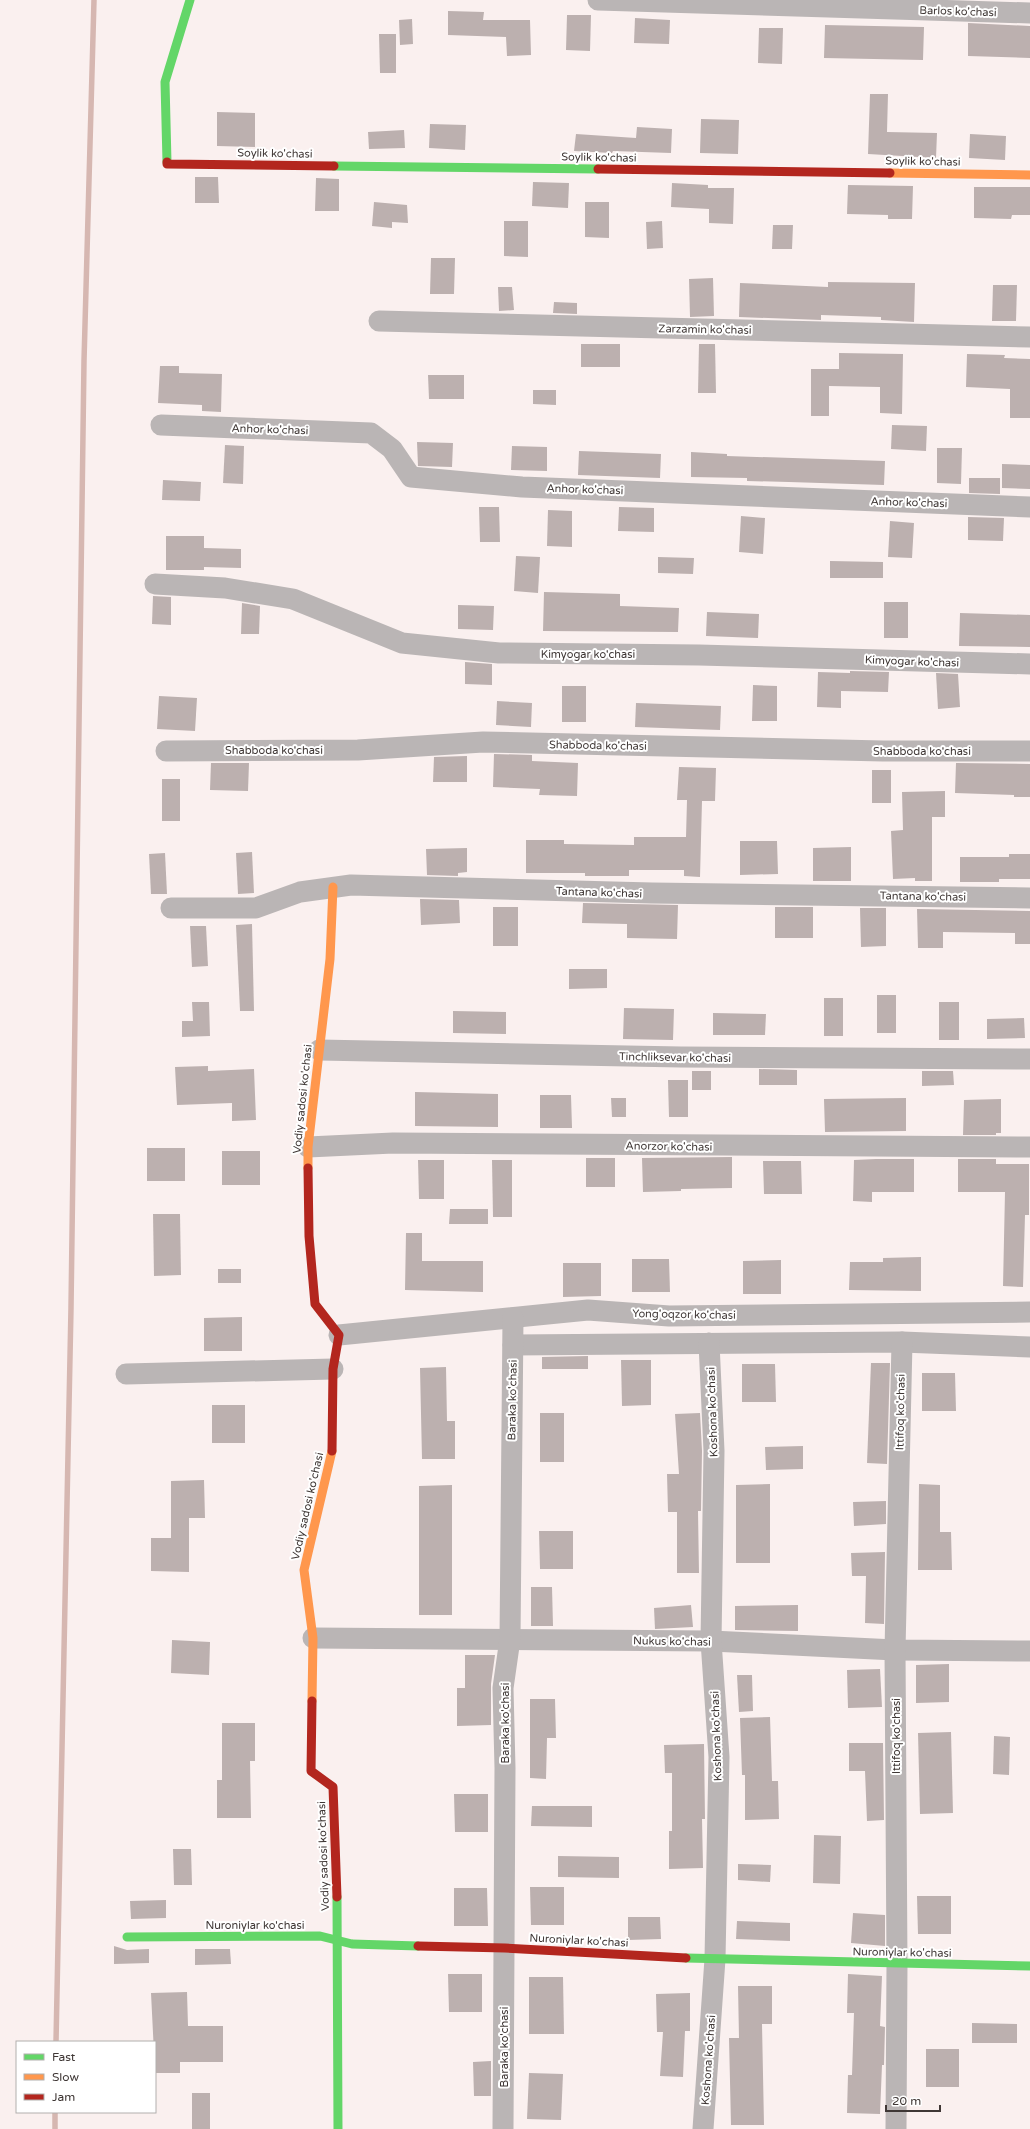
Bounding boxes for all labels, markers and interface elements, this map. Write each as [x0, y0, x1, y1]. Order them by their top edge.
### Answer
street label: Barlos ko'chasi [919, 4, 997, 19]
street label: Soylik ko'chasi [237, 146, 313, 161]
street label: Soylik ko'chasi [561, 150, 637, 165]
street label: Soylik ko'chasi [885, 154, 961, 169]
street label: Zarzamin ko'chasi [658, 322, 752, 337]
street label: Anhor ko'chasi [231, 422, 309, 437]
street label: Anhor ko'chasi [546, 482, 624, 497]
street label: Anhor ko'chasi [870, 495, 948, 510]
street label: Kimyogar ko'chasi [541, 648, 635, 661]
street label: Kimyogar ko'chasi [865, 653, 959, 670]
street label: Shabboda ko'chasi [549, 738, 647, 753]
street label: Shabboda ko'chasi [225, 744, 323, 757]
street label: Shabboda ko'chasi [873, 745, 971, 758]
street label: Tantana ko'chasi [556, 884, 642, 901]
street label: Tantana ko'chasi [880, 889, 966, 904]
street label: Vodiy sadosi ko'chasi [290, 1044, 315, 1154]
street label: Tinchliksevar ko'chasi [619, 1050, 731, 1065]
street label: Anorzor ko'chasi [626, 1139, 712, 1154]
street label: Yong'oqzor ko'chasi [632, 1307, 736, 1322]
street label: Baraka ko'chasi [505, 1360, 520, 1441]
street label: Koshona ko'chasi [704, 1367, 721, 1457]
street label: Ittifoq ko'chasi [893, 1374, 908, 1450]
street label: Vodiy sadosi ko'chasi [289, 1451, 326, 1561]
street label: Nukus ko'chasi [633, 1634, 711, 1649]
street label: Baraka ko'chasi [499, 1683, 512, 1763]
street label: Koshona ko'chasi [708, 1691, 725, 1781]
street label: Ittifoq ko'chasi [890, 1698, 903, 1774]
street label: Vodiy sadosi ko'chasi [315, 1801, 332, 1911]
street label: Nuroniylar ko'chasi [205, 1919, 305, 1932]
street label: Nuroniylar ko'chasi [529, 1931, 629, 1950]
street label: Nuroniylar ko'chasi [852, 1945, 952, 1960]
street label: Baraka ko'chasi [498, 2007, 511, 2087]
street label: Koshona ko'chasi [699, 2015, 718, 2105]
legend [16, 2041, 156, 2113]
text: Fast [52, 2050, 76, 2064]
text: Slow [52, 2070, 79, 2084]
scale bar [886, 2087, 940, 2113]
text: Jam [52, 2090, 75, 2104]
text: 20 m [892, 2094, 921, 2108]

